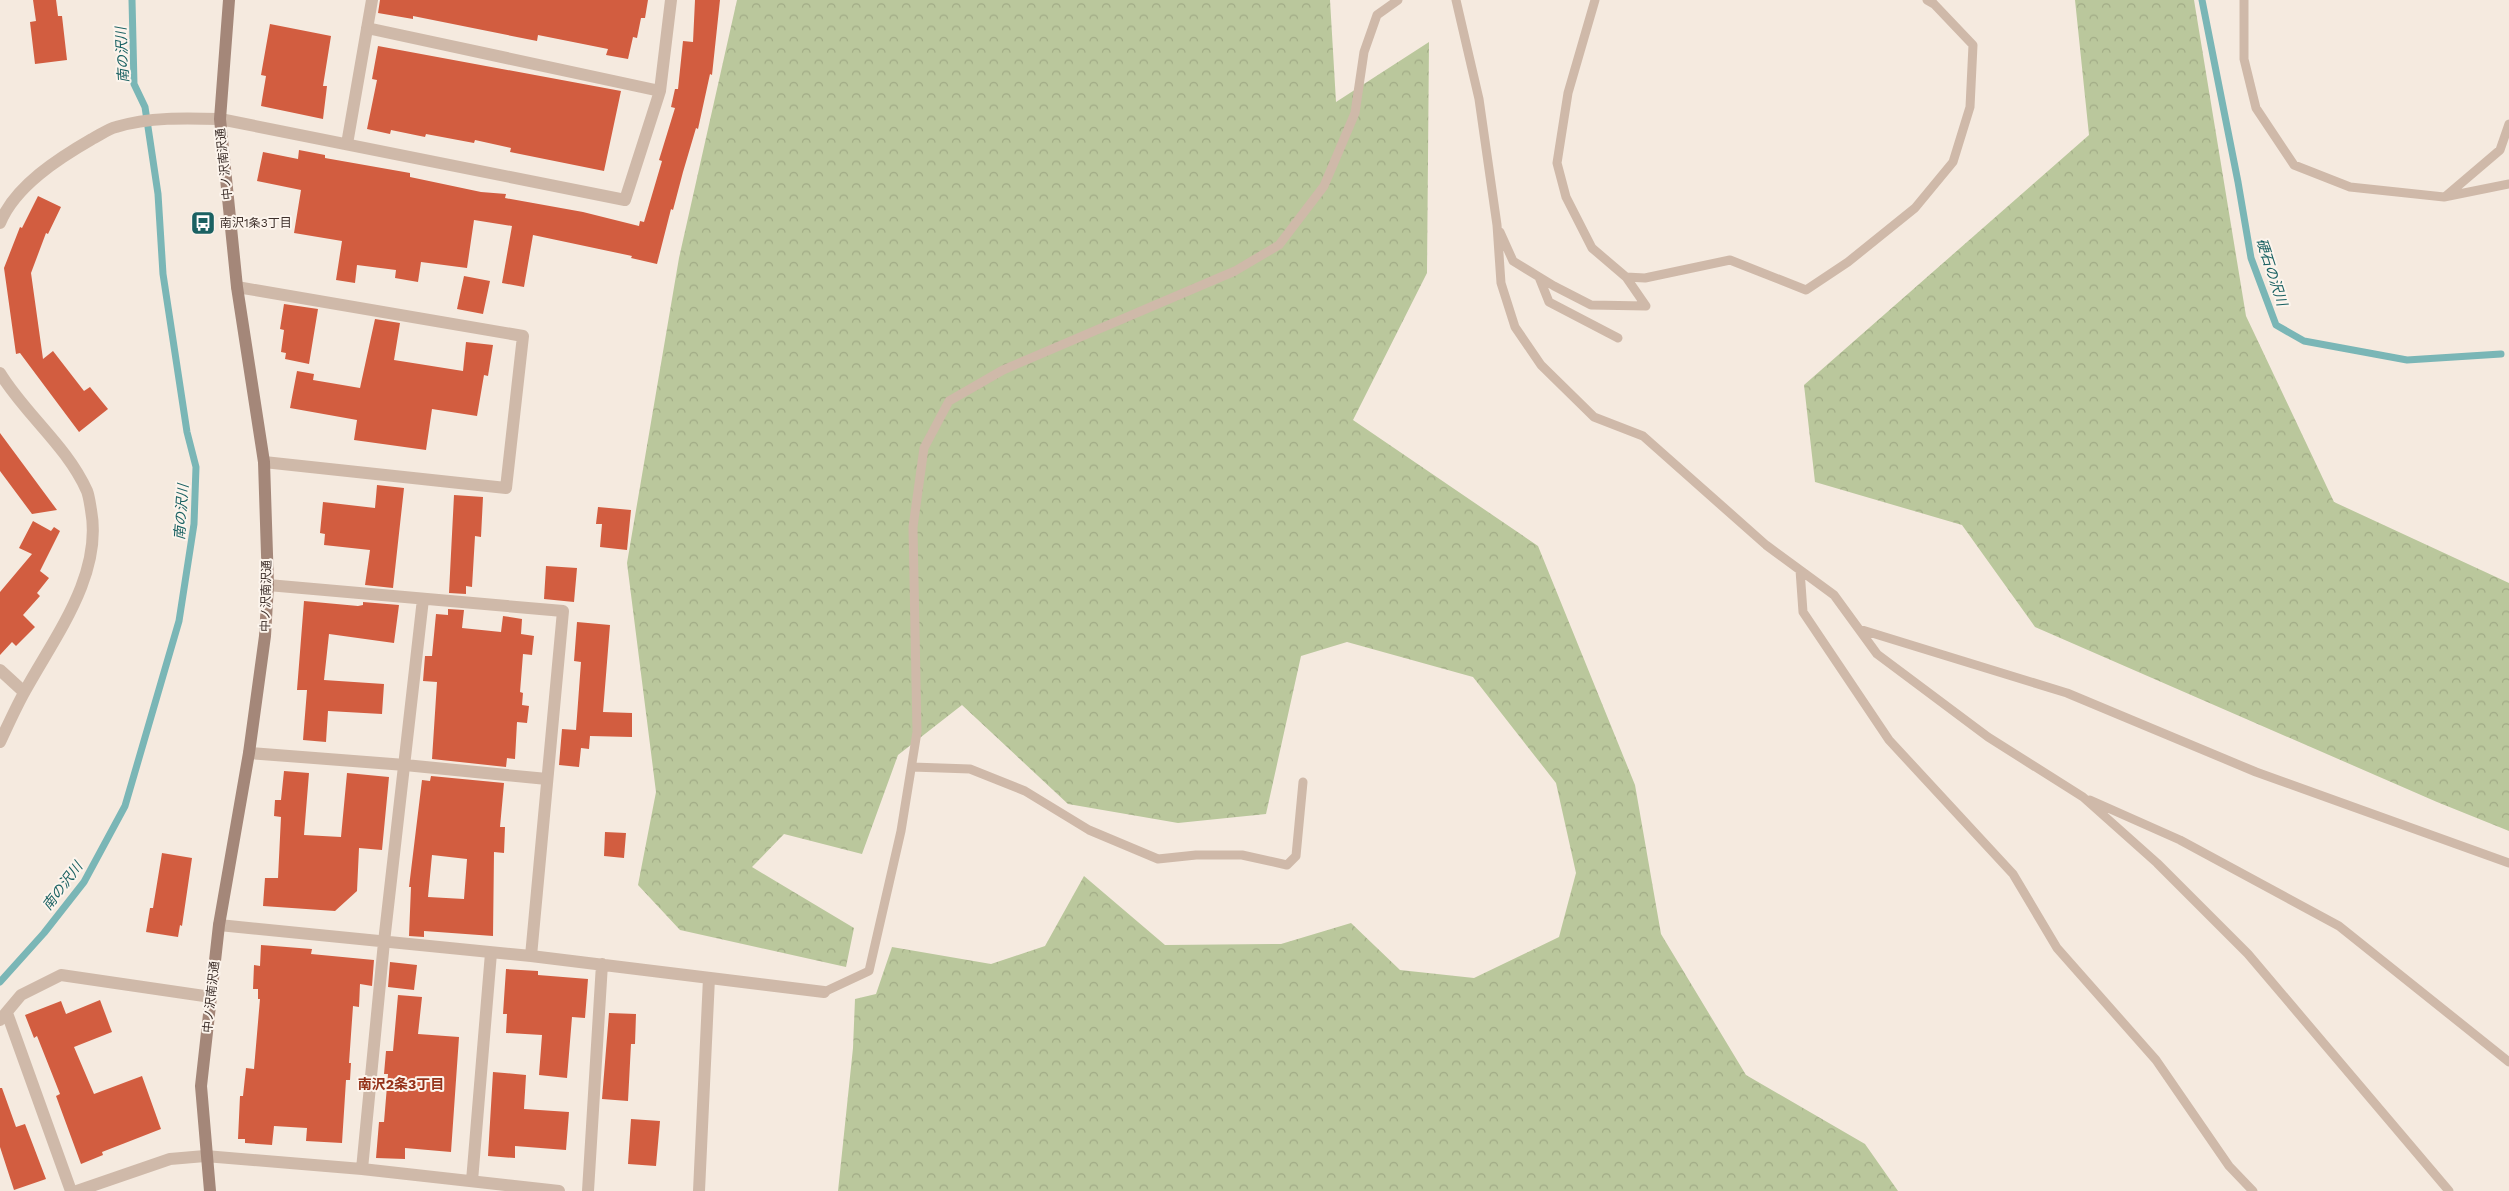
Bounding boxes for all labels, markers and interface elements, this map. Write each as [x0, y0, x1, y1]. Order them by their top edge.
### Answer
water label: 南の沢川 [112, 25, 131, 83]
street label: 中ノ沢南沢通 [213, 127, 235, 201]
bus stop icon: 南沢1条3丁目 [190, 210, 216, 236]
place label: 南沢1条3丁目 [220, 216, 292, 230]
water label: 硬石の沢川 [2254, 236, 2291, 310]
water label: 南の沢川 [171, 482, 191, 540]
street label: 中ノ沢南沢通 [258, 560, 274, 632]
water label: 南の沢川 [39, 857, 86, 913]
street label: 中ノ沢南沢通 [200, 960, 222, 1034]
district label: 南沢2条3丁目 [358, 1076, 444, 1092]

